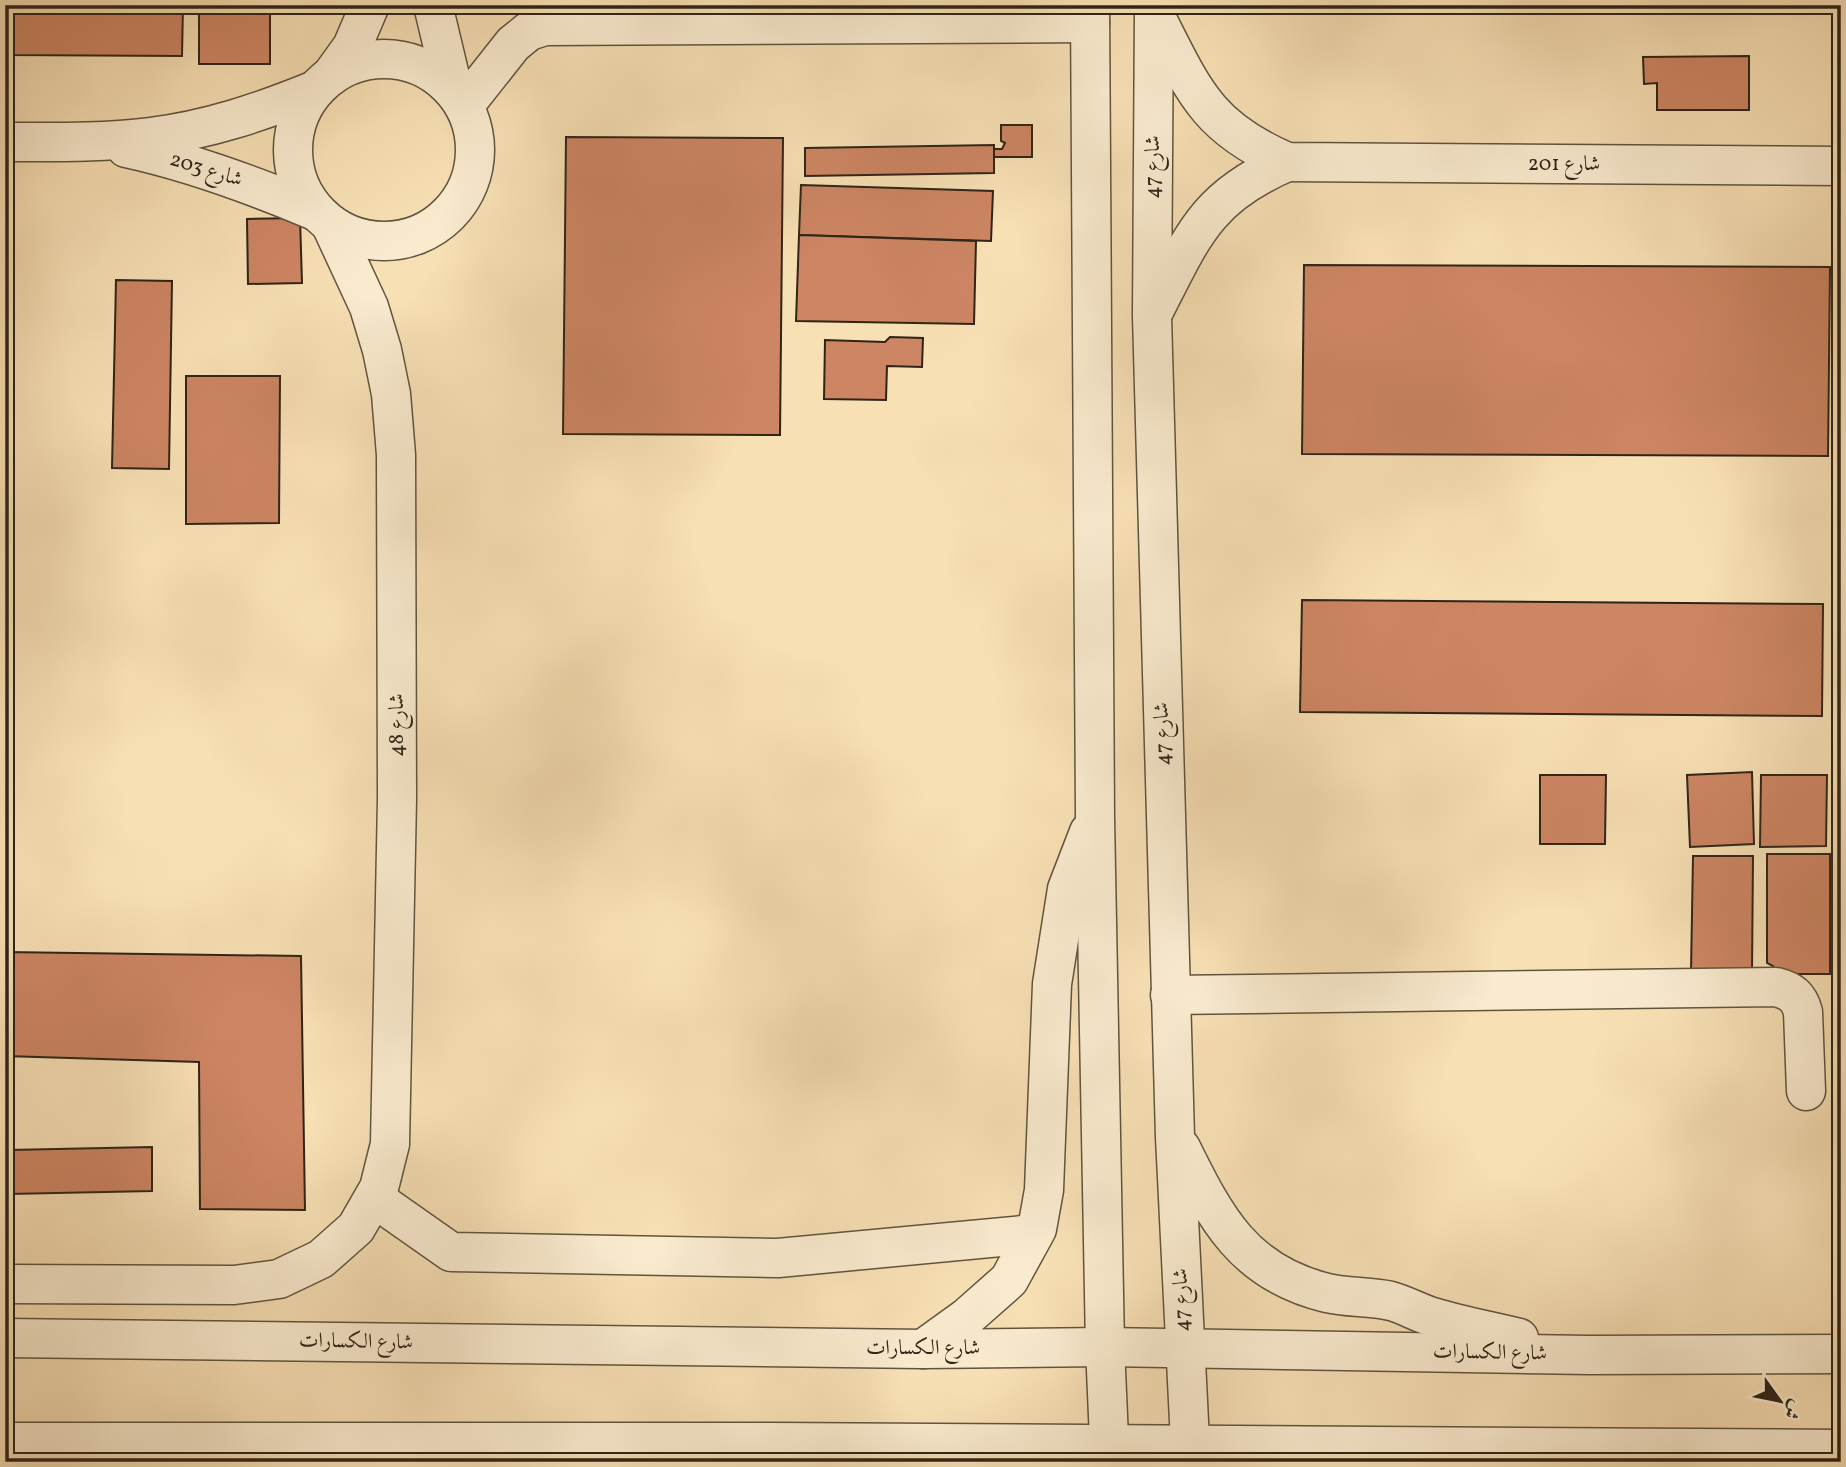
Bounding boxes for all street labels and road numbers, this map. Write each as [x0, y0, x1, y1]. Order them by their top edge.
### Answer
street label: شارع 47 [1139, 135, 1170, 199]
street label: شارع 203 [166, 145, 246, 197]
street label: شارع 201 [1528, 150, 1600, 181]
street label: شارع 48 [383, 693, 414, 757]
street label: شارع 47 [1147, 702, 1181, 766]
street label: شارع 47 [1166, 1268, 1200, 1332]
street label: شارع الكسارات [299, 1327, 413, 1359]
street label: شارع الكسارات [866, 1334, 980, 1365]
street label: شارع الكسارات [1433, 1338, 1547, 1370]

